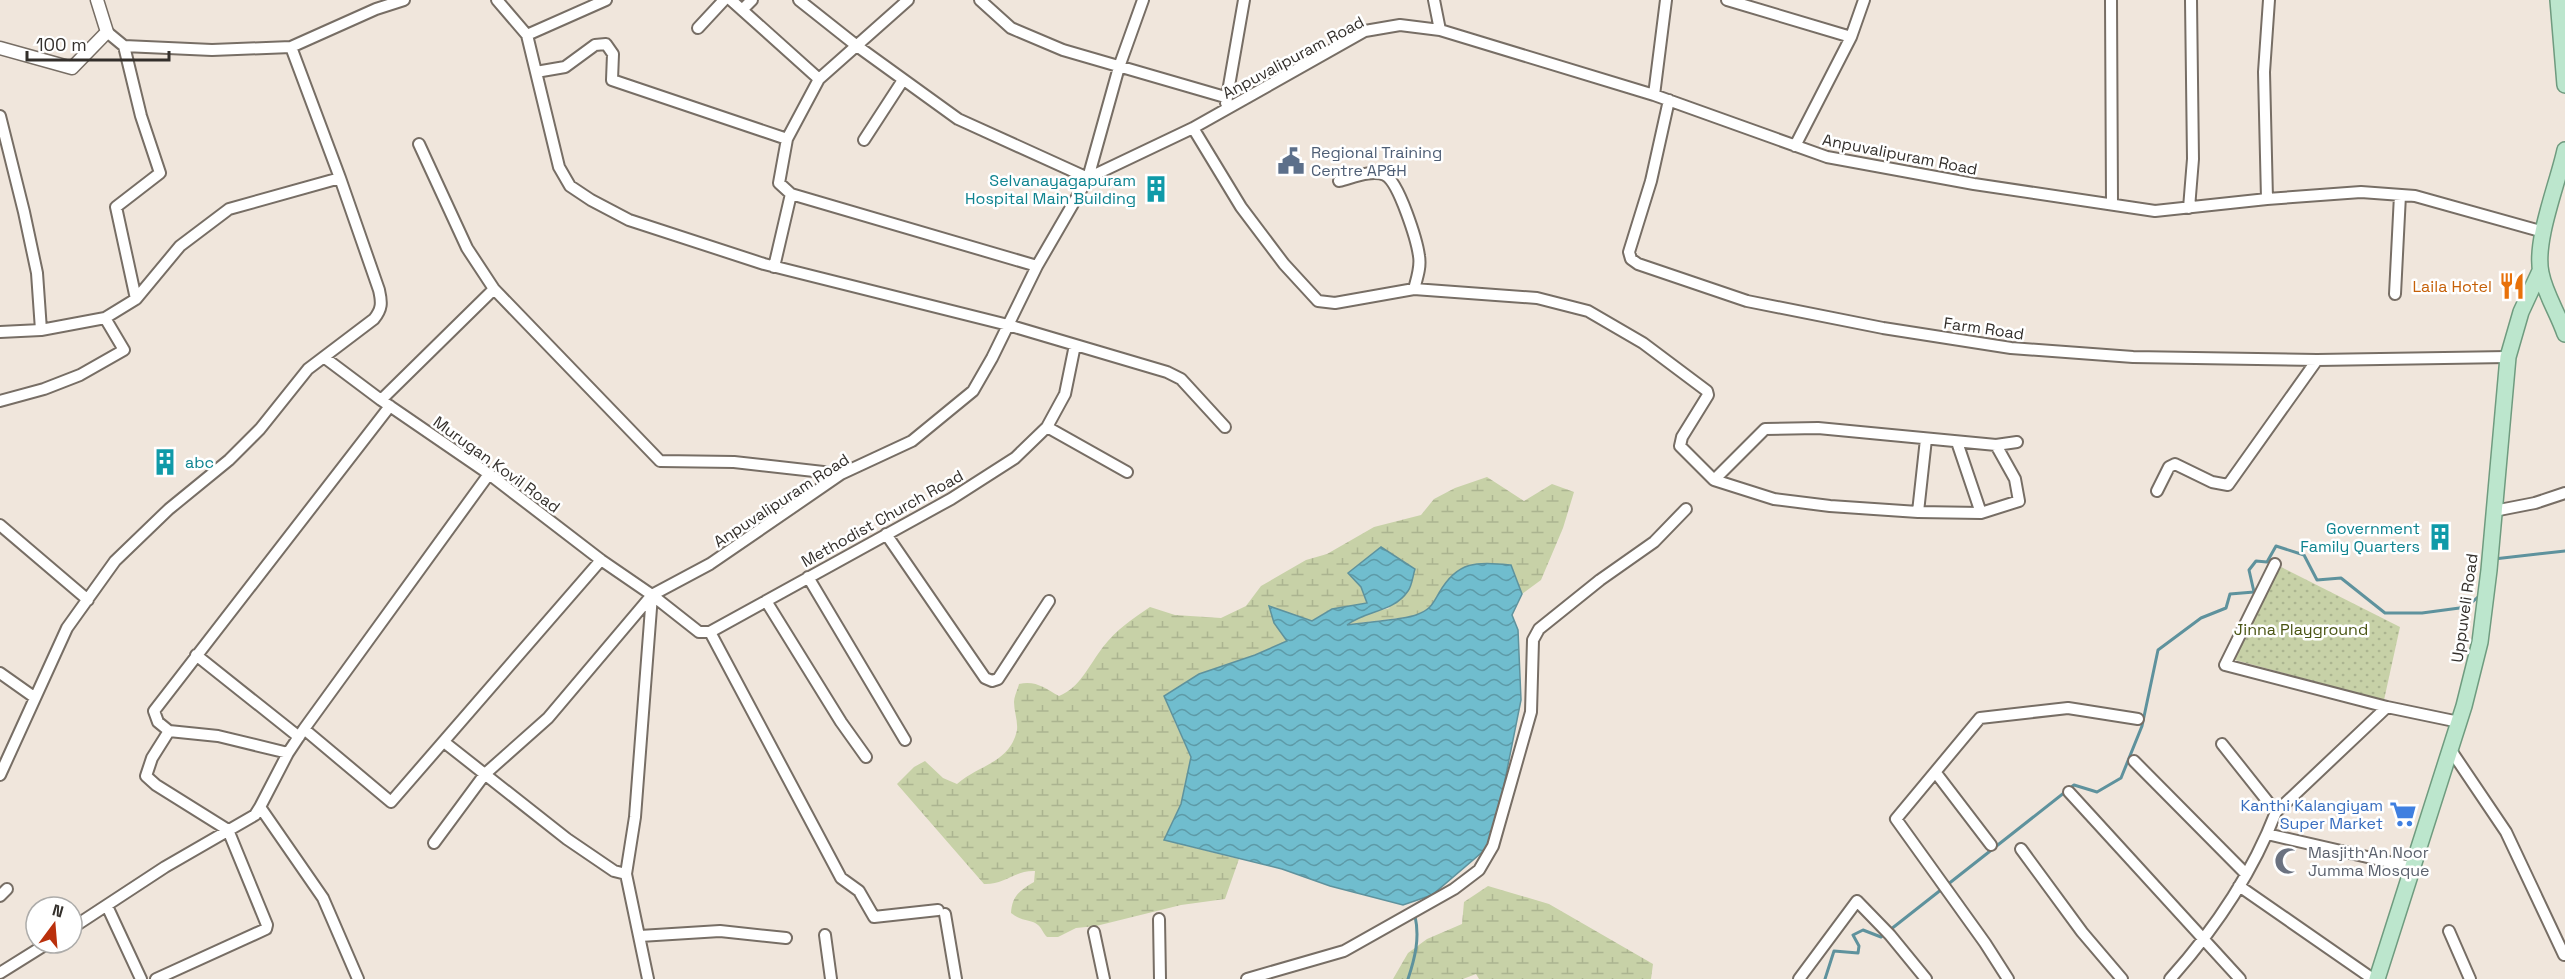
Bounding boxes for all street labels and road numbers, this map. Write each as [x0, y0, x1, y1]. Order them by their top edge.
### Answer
street label: Anpuvalipuram Road [1219, 11, 1368, 104]
street label: Anpuvalipuram Road [1821, 129, 1979, 180]
street label: Farm Road [1942, 312, 2025, 345]
street label: Murugan Kovil Road [429, 411, 564, 517]
street label: Anpuvalipuram Road [709, 449, 853, 552]
street label: Methodist Church Road [797, 465, 967, 572]
street label: Uppuveli Road [2446, 552, 2483, 664]

